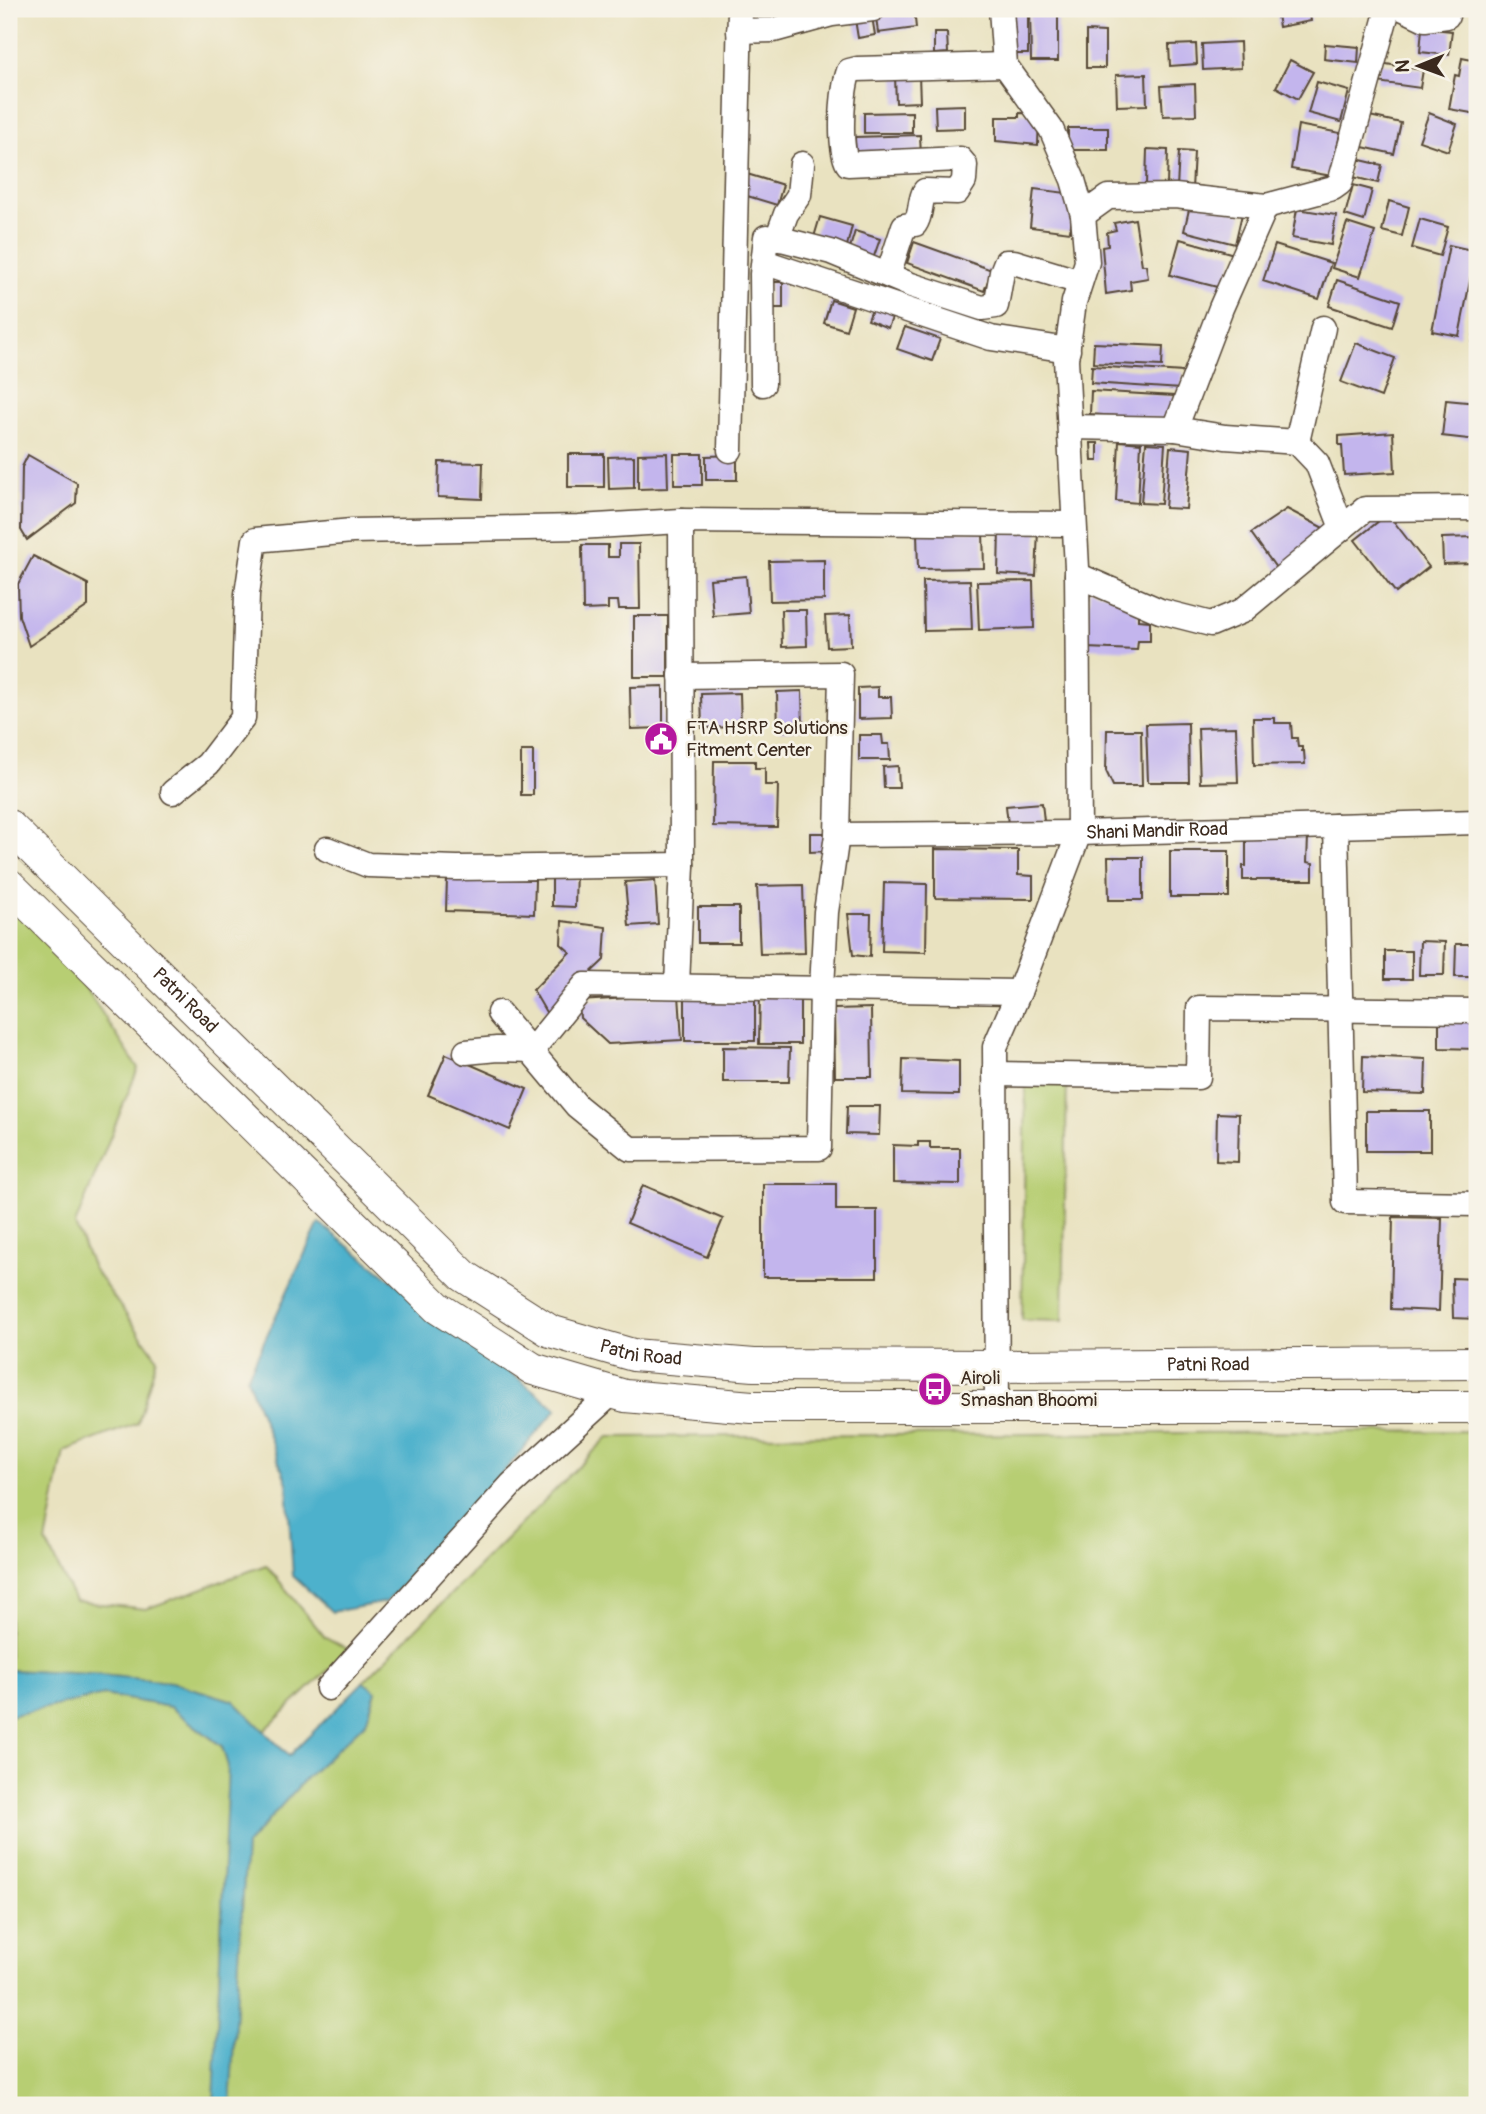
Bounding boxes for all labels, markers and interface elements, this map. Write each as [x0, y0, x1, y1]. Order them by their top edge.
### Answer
north arrow [1384, 32, 1454, 102]
text: N [1391, 60, 1415, 73]
place label: FTA HSRP Solutions Fitment Center [686, 716, 848, 762]
public building icon: FTA HSRP Solutions Fitment Center [642, 720, 680, 758]
street label: Shani Mandir Road [1086, 817, 1228, 845]
street label: Patni Road [147, 963, 223, 1038]
street label: Patni Road [597, 1334, 683, 1371]
street label: Patni Road [1166, 1352, 1250, 1377]
place label: Airoli Smashan Bhoomi [960, 1366, 1097, 1412]
bus stop icon: Airoli Smashan Bhoomi [916, 1370, 954, 1408]

